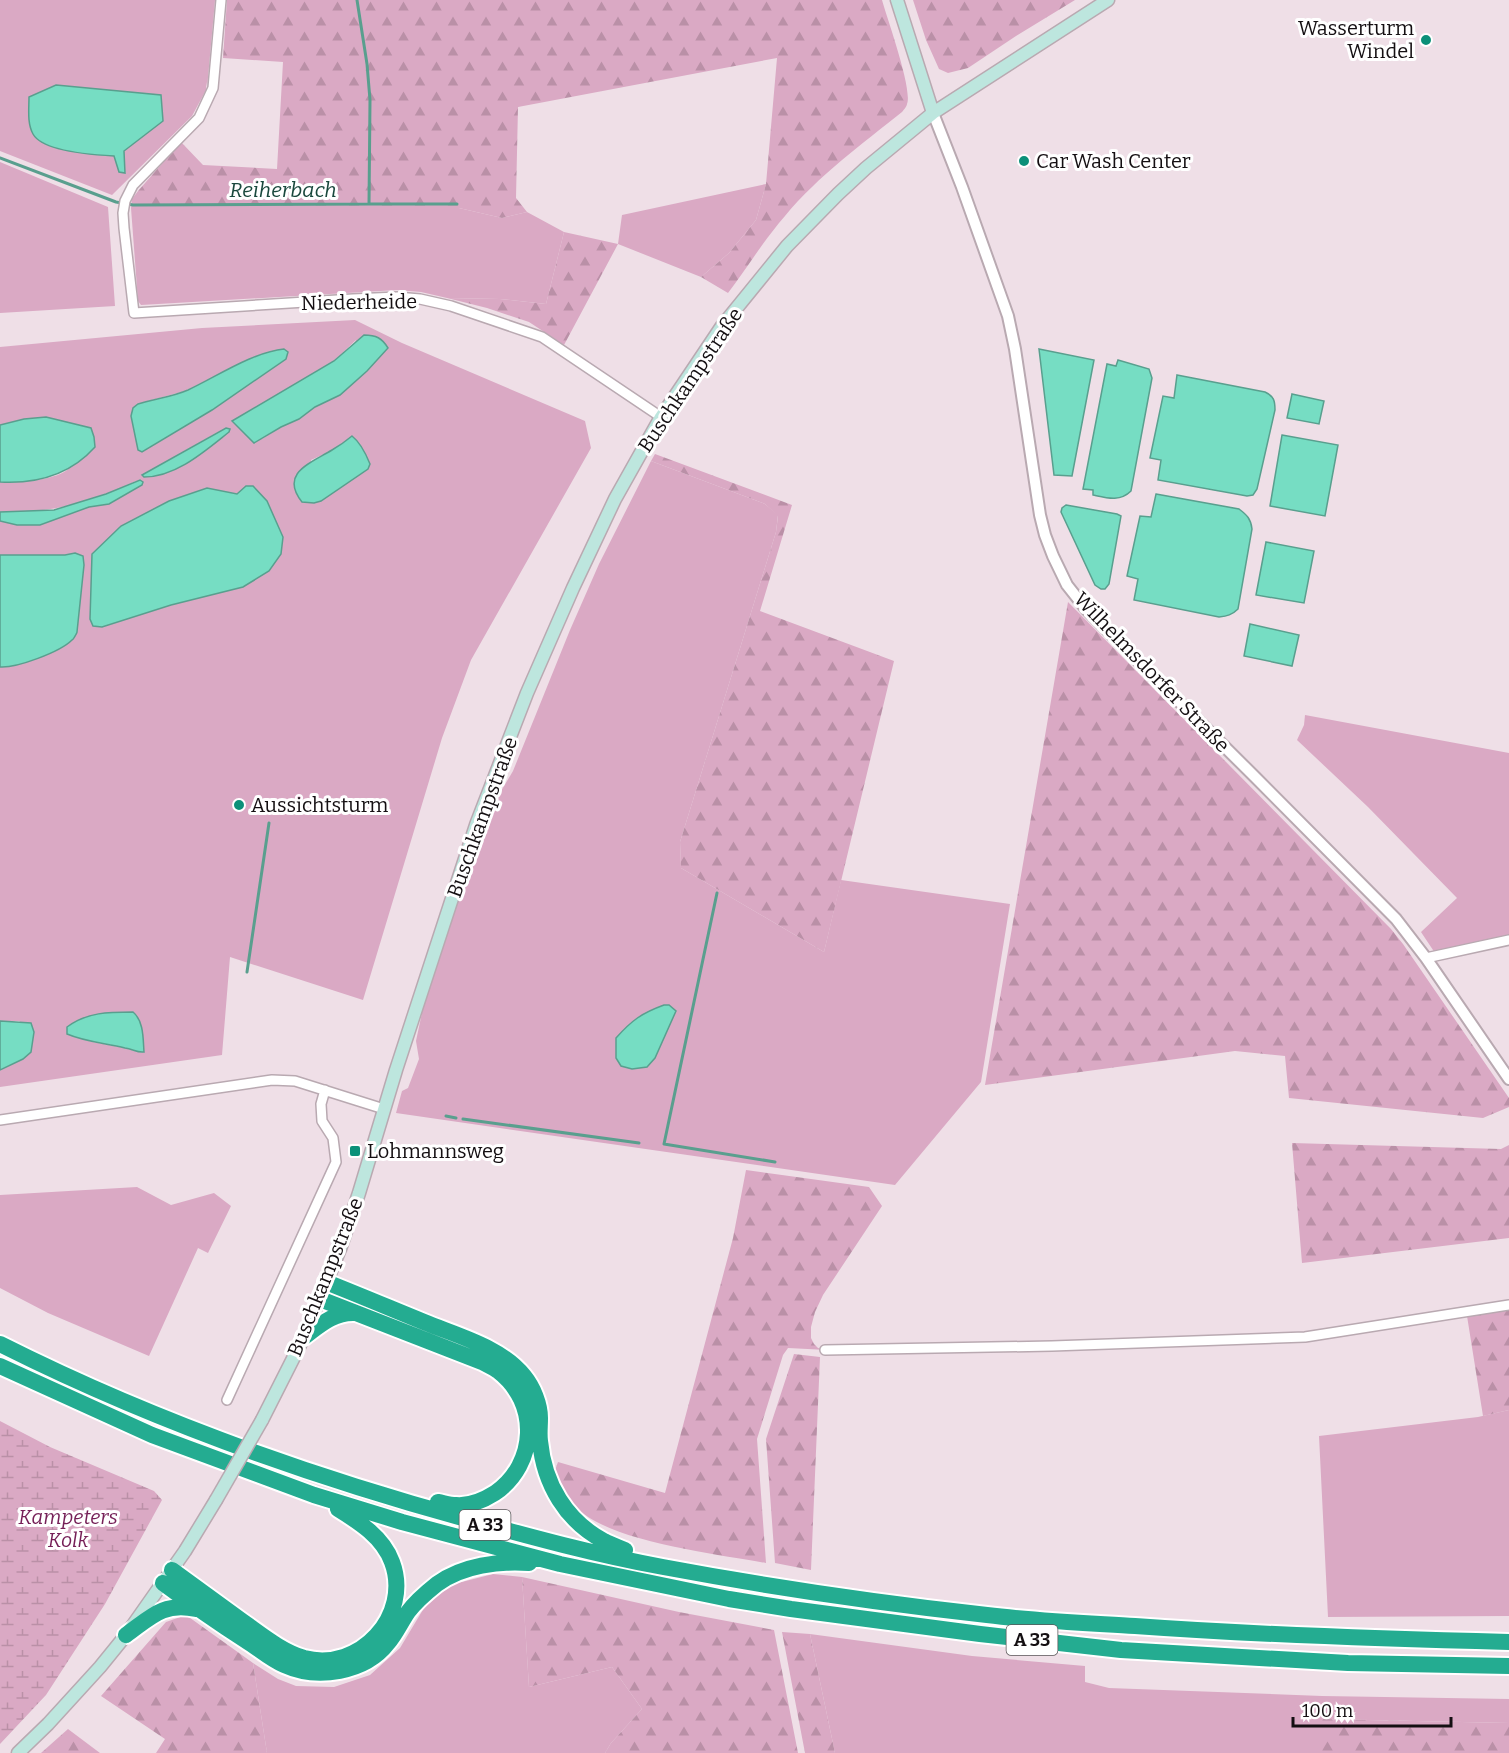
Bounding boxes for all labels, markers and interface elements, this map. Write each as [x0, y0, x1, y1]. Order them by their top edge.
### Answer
place label: Wasserturm Windel [1298, 16, 1414, 63]
marker: Wasserturm Windel [1419, 33, 1433, 47]
place label: Car Wash Center [1036, 149, 1191, 173]
marker: Car Wash Center [1017, 154, 1031, 168]
water label: Reiherbach [229, 177, 337, 203]
street label: Niederheide [301, 289, 417, 315]
street label: Buschkampstraße [633, 303, 747, 457]
street label: Wilhelmsdorfer Straße [1069, 587, 1235, 757]
street label: Buschkampstraße [442, 733, 522, 901]
place label: Aussichtsturm [251, 793, 388, 817]
marker: Aussichtsturm [232, 798, 246, 812]
place label: Lohmannsweg [367, 1139, 504, 1163]
marker: Lohmannsweg [348, 1144, 362, 1158]
street label: Buschkampstraße [282, 1194, 368, 1360]
park label: Kampeters Kolk [18, 1505, 118, 1552]
road number: A 33 [460, 1510, 510, 1540]
road number: A 33 [1006, 1625, 1058, 1655]
scale bar [1293, 1690, 1450, 1728]
text: 100 m [1302, 1700, 1353, 1722]

